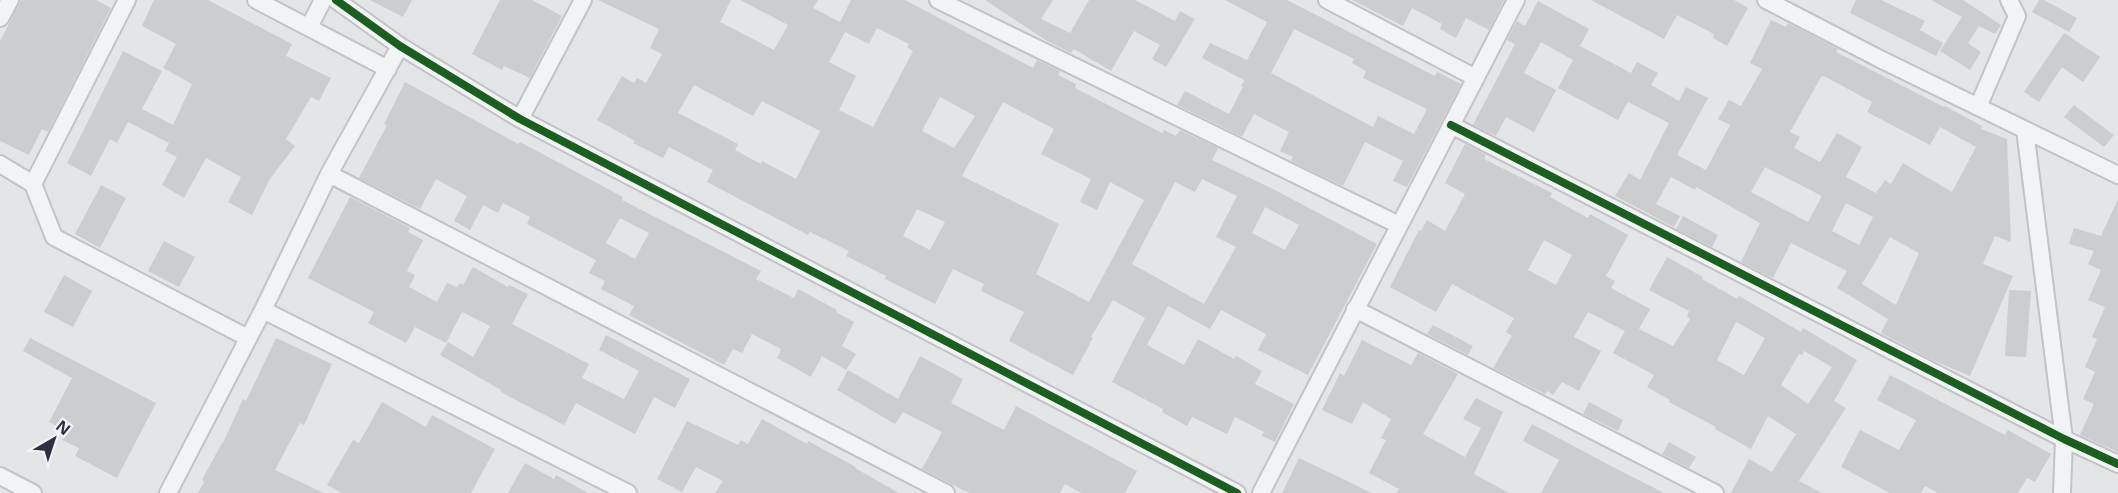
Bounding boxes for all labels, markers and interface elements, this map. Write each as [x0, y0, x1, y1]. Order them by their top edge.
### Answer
north arrow [24, 409, 84, 469]
text: N [51, 415, 75, 440]

